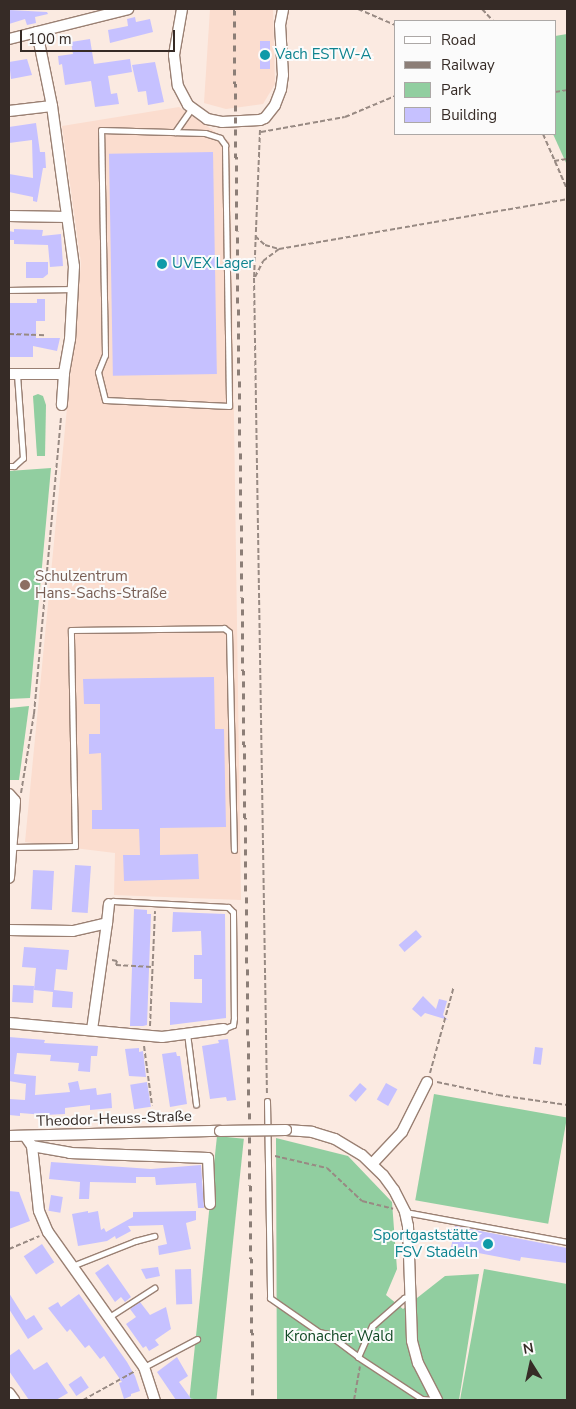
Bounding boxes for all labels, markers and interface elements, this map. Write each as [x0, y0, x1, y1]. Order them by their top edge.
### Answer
scale bar [22, 20, 178, 52]
legend [394, 20, 556, 135]
text: 100 m [28, 29, 72, 49]
text: Road [441, 30, 476, 50]
place label: Vach ESTW-A [275, 46, 371, 64]
marker: Vach ESTW-A [259, 49, 271, 61]
text: Railway [441, 55, 495, 75]
text: Park [441, 80, 471, 100]
text: Building [441, 105, 497, 125]
place label: UVEX Lager [172, 255, 254, 273]
marker: UVEX Lager [156, 258, 168, 270]
place label: Schulzentrum Hans-Sachs-Straße [35, 567, 167, 602]
marker: Schulzentrum Hans-Sachs-Straße [19, 579, 31, 591]
street label: Theodor-Heuss-Straße [36, 1107, 192, 1131]
place label: Sportgaststätte FSV Stadeln [373, 1226, 478, 1261]
marker: Sportgaststätte FSV Stadeln [482, 1238, 494, 1250]
park label: Kronacher Wald [285, 1328, 393, 1346]
text: N [521, 1338, 535, 1359]
north arrow [506, 1339, 556, 1389]

